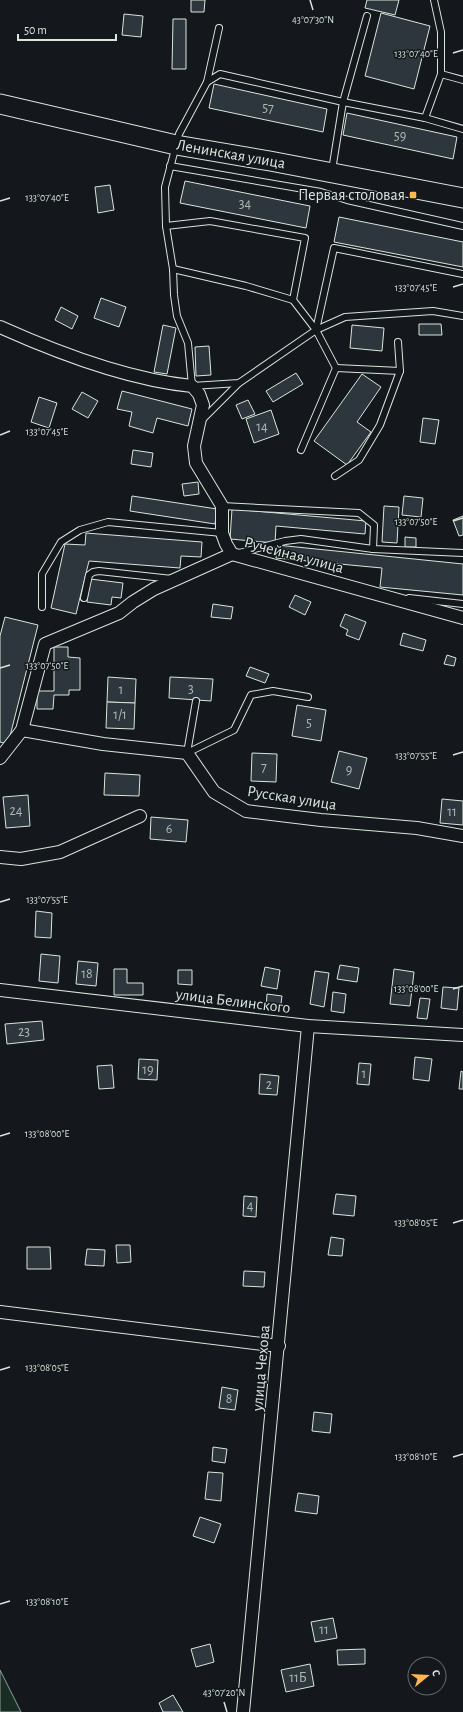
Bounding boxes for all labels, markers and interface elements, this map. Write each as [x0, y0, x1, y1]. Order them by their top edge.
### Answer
text: 43°07'30"N [292, 15, 334, 25]
scale bar [18, 16, 116, 42]
text: 50 m [24, 24, 47, 36]
text: 133°07'40"E [394, 49, 438, 59]
house number: 57 [262, 101, 274, 115]
house number: 59 [394, 129, 406, 143]
street label: Ленинская улица [175, 137, 287, 172]
place label: Первая столовая [298, 187, 405, 203]
marker: Первая столовая [408, 190, 418, 200]
text: 133°07'40"E [25, 193, 69, 203]
house number: 34 [239, 197, 252, 211]
text: 133°07'45"E [395, 283, 437, 293]
house number: 14 [256, 420, 268, 434]
text: 133°07'45"E [26, 427, 68, 437]
text: 133°07'50"E [395, 517, 438, 527]
street label: Ручейная улица [242, 534, 346, 577]
text: 133°07'50"E [26, 661, 69, 671]
house number: 3 [188, 682, 194, 696]
house number: 1 [119, 683, 123, 697]
house number: 1/1 [113, 708, 127, 722]
house number: 5 [306, 716, 312, 730]
text: 133°07'55"E [395, 751, 437, 761]
house number: 7 [261, 760, 267, 774]
house number: 9 [346, 763, 352, 777]
street label: Русская улица [246, 783, 338, 814]
house number: 24 [9, 804, 23, 818]
house number: 11 [447, 805, 457, 819]
house number: 6 [166, 822, 172, 836]
text: 133°07'55"E [26, 895, 68, 905]
house number: 18 [81, 967, 93, 981]
text: 133°08'00"E [394, 984, 438, 994]
street label: улица Белинского [174, 986, 291, 1017]
house number: 23 [18, 1025, 30, 1039]
house number: 19 [142, 1063, 154, 1077]
house number: 1 [362, 1067, 366, 1081]
house number: 2 [266, 1078, 272, 1092]
text: 133°08'00"E [25, 1129, 69, 1139]
house number: 4 [247, 1199, 254, 1213]
text: 133°08'05"E [394, 1218, 438, 1228]
street label: улица Чехова [249, 1324, 274, 1413]
text: 133°08'05"E [25, 1363, 69, 1373]
house number: 8 [226, 1392, 232, 1406]
text: 133°08'10"E [395, 1452, 437, 1462]
text: 133°08'10"E [26, 1597, 68, 1607]
house number: 11 [319, 1623, 329, 1637]
north arrow [407, 1656, 447, 1696]
text: С [430, 1668, 442, 1678]
house number: 11Б [289, 1671, 307, 1685]
text: 43°07'20"N [203, 1688, 245, 1698]

